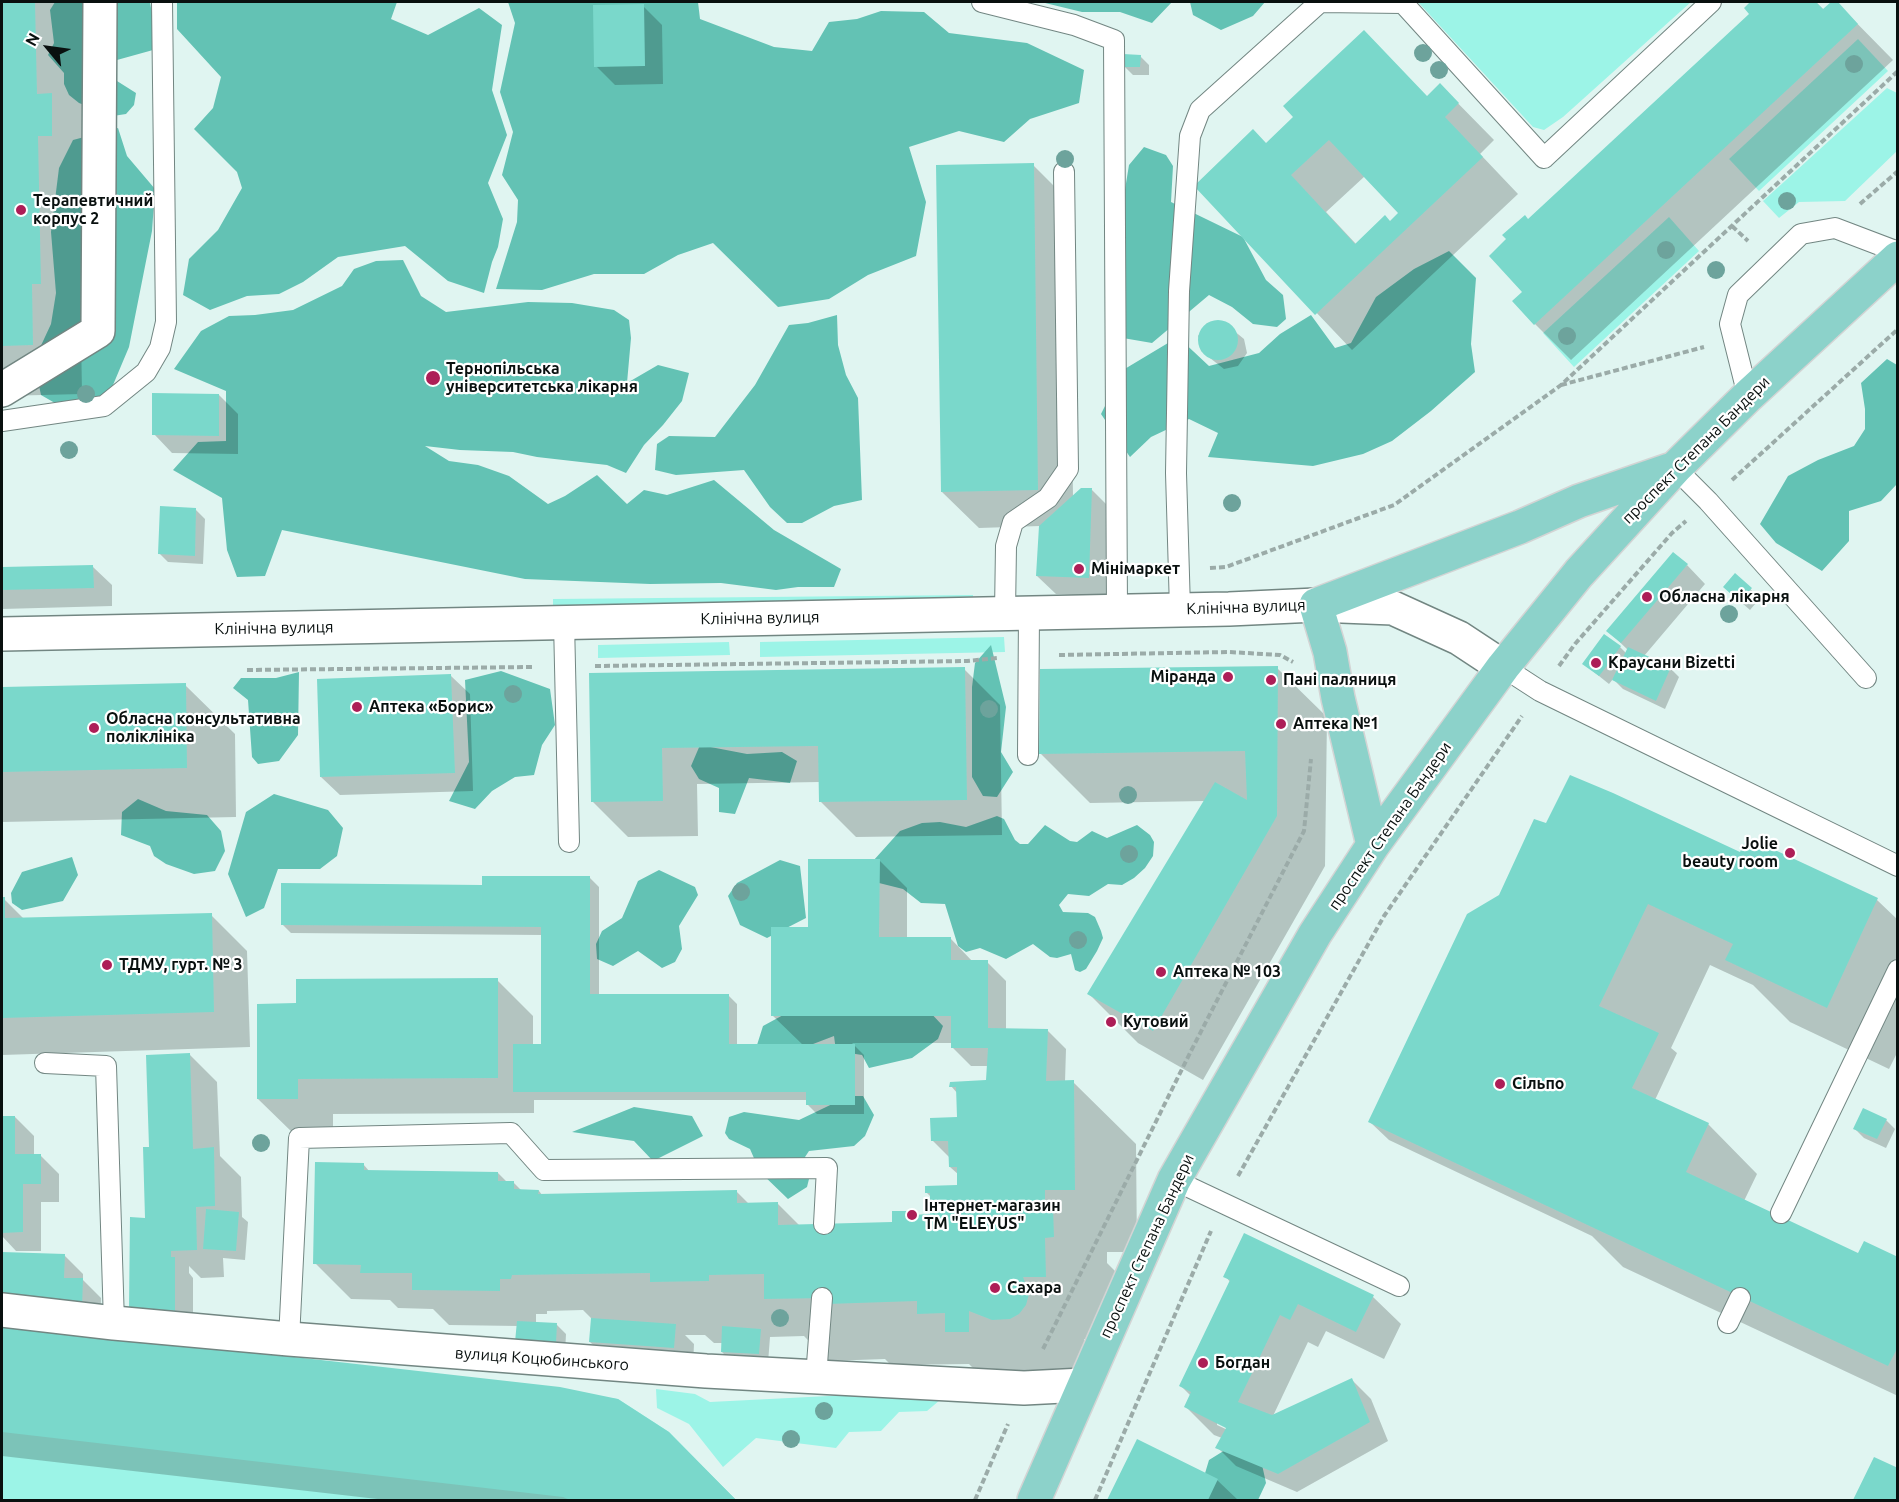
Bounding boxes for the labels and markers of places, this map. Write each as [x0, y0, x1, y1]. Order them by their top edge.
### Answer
place label: Терапевтичний корпус 2 [33, 191, 153, 229]
marker: Терапевтичний корпус 2 [14, 203, 28, 217]
place label: Тернопільська університетська лікарня [446, 359, 638, 397]
marker: Тернопільська університетська лікарня [424, 369, 442, 387]
place label: Мінімаркет [1091, 559, 1180, 579]
marker: Мінімаркет [1072, 562, 1086, 576]
place label: Обласна лікарня [1659, 587, 1790, 607]
marker: Обласна лікарня [1640, 590, 1654, 604]
place label: Краусани Bizetti [1608, 653, 1735, 673]
marker: Краусани Bizetti [1589, 656, 1603, 670]
place label: Міранда [1150, 667, 1216, 687]
marker: Міранда [1221, 670, 1235, 684]
place label: Пані паляниця [1283, 670, 1396, 690]
marker: Пані паляниця [1264, 673, 1278, 687]
place label: Аптека «Борис» [369, 697, 494, 717]
marker: Аптека «Борис» [350, 700, 364, 714]
place label: Обласна консультативна поліклініка [106, 709, 301, 747]
place label: Аптека №1 [1293, 714, 1379, 734]
marker: Аптека №1 [1274, 717, 1288, 731]
marker: Обласна консультативна поліклініка [87, 721, 101, 735]
place label: Jolie beauty room [1682, 834, 1778, 872]
marker: Jolie beauty room [1783, 846, 1797, 860]
place label: ТДМУ, гурт. № 3 [119, 955, 243, 975]
marker: ТДМУ, гурт. № 3 [100, 958, 114, 972]
place label: Аптека № 103 [1173, 962, 1281, 982]
marker: Аптека № 103 [1154, 965, 1168, 979]
place label: Кутовий [1123, 1012, 1189, 1032]
marker: Кутовий [1104, 1015, 1118, 1029]
place label: Сільпо [1512, 1074, 1564, 1094]
marker: Сільпо [1493, 1077, 1507, 1091]
place label: Інтернет-магазин ТМ "ELEYUS" [924, 1196, 1061, 1234]
marker: Інтернет-магазин ТМ "ELEYUS" [905, 1208, 919, 1222]
place label: Сахара [1007, 1278, 1062, 1298]
marker: Сахара [988, 1281, 1002, 1295]
place label: Богдан [1215, 1353, 1270, 1373]
marker: Богдан [1196, 1356, 1210, 1370]

